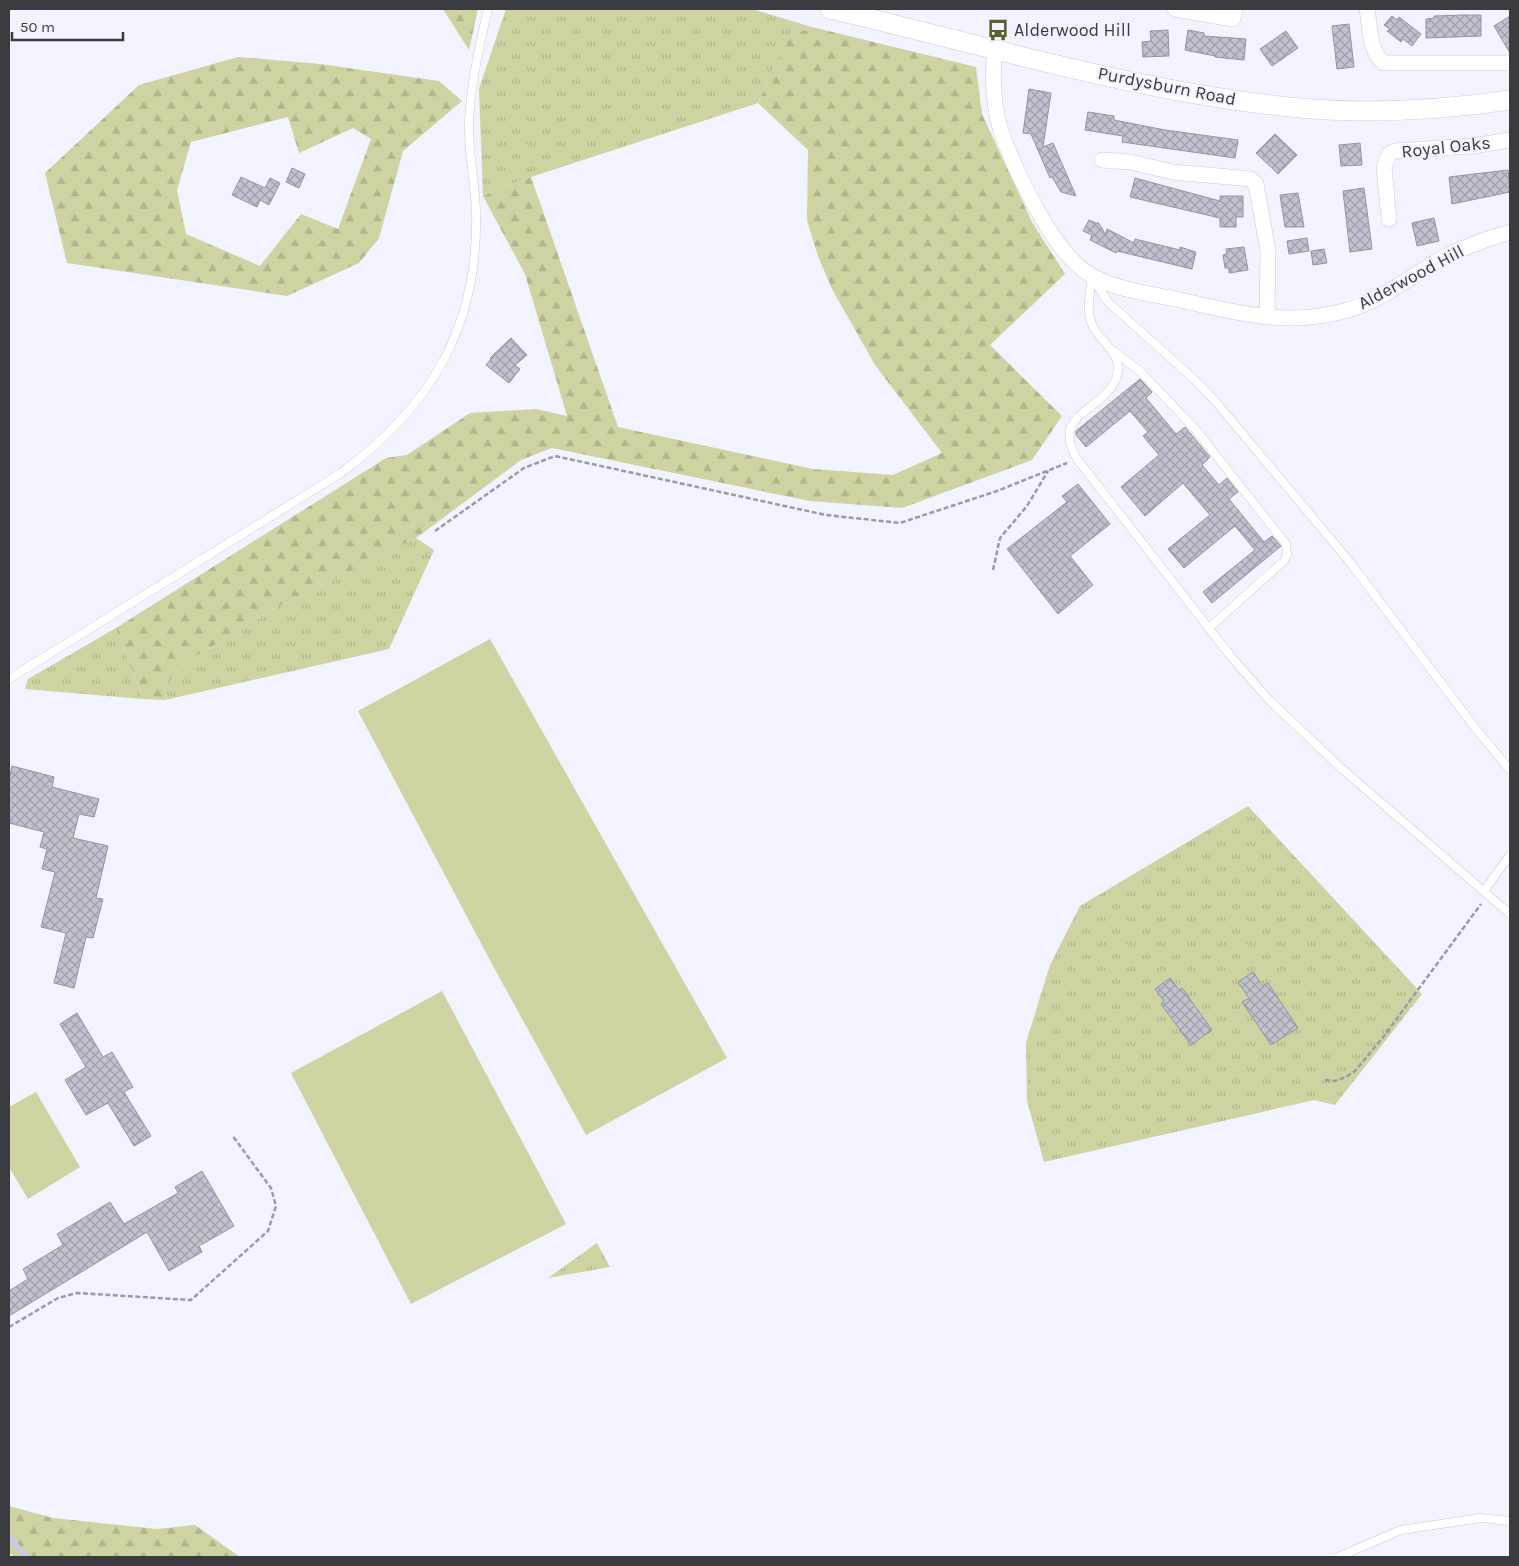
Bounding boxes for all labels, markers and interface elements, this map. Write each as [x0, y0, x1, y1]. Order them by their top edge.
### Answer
scale bar [12, 10, 124, 42]
bus stop icon: Alderwood Hill [985, 17, 1011, 43]
text: 50 m [20, 18, 55, 36]
place label: Alderwood Hill [1014, 19, 1131, 41]
street label: Purdysburn Road [1096, 62, 1238, 110]
street label: Royal Oaks [1400, 131, 1492, 163]
street label: Alderwood Hill [1354, 240, 1468, 314]

